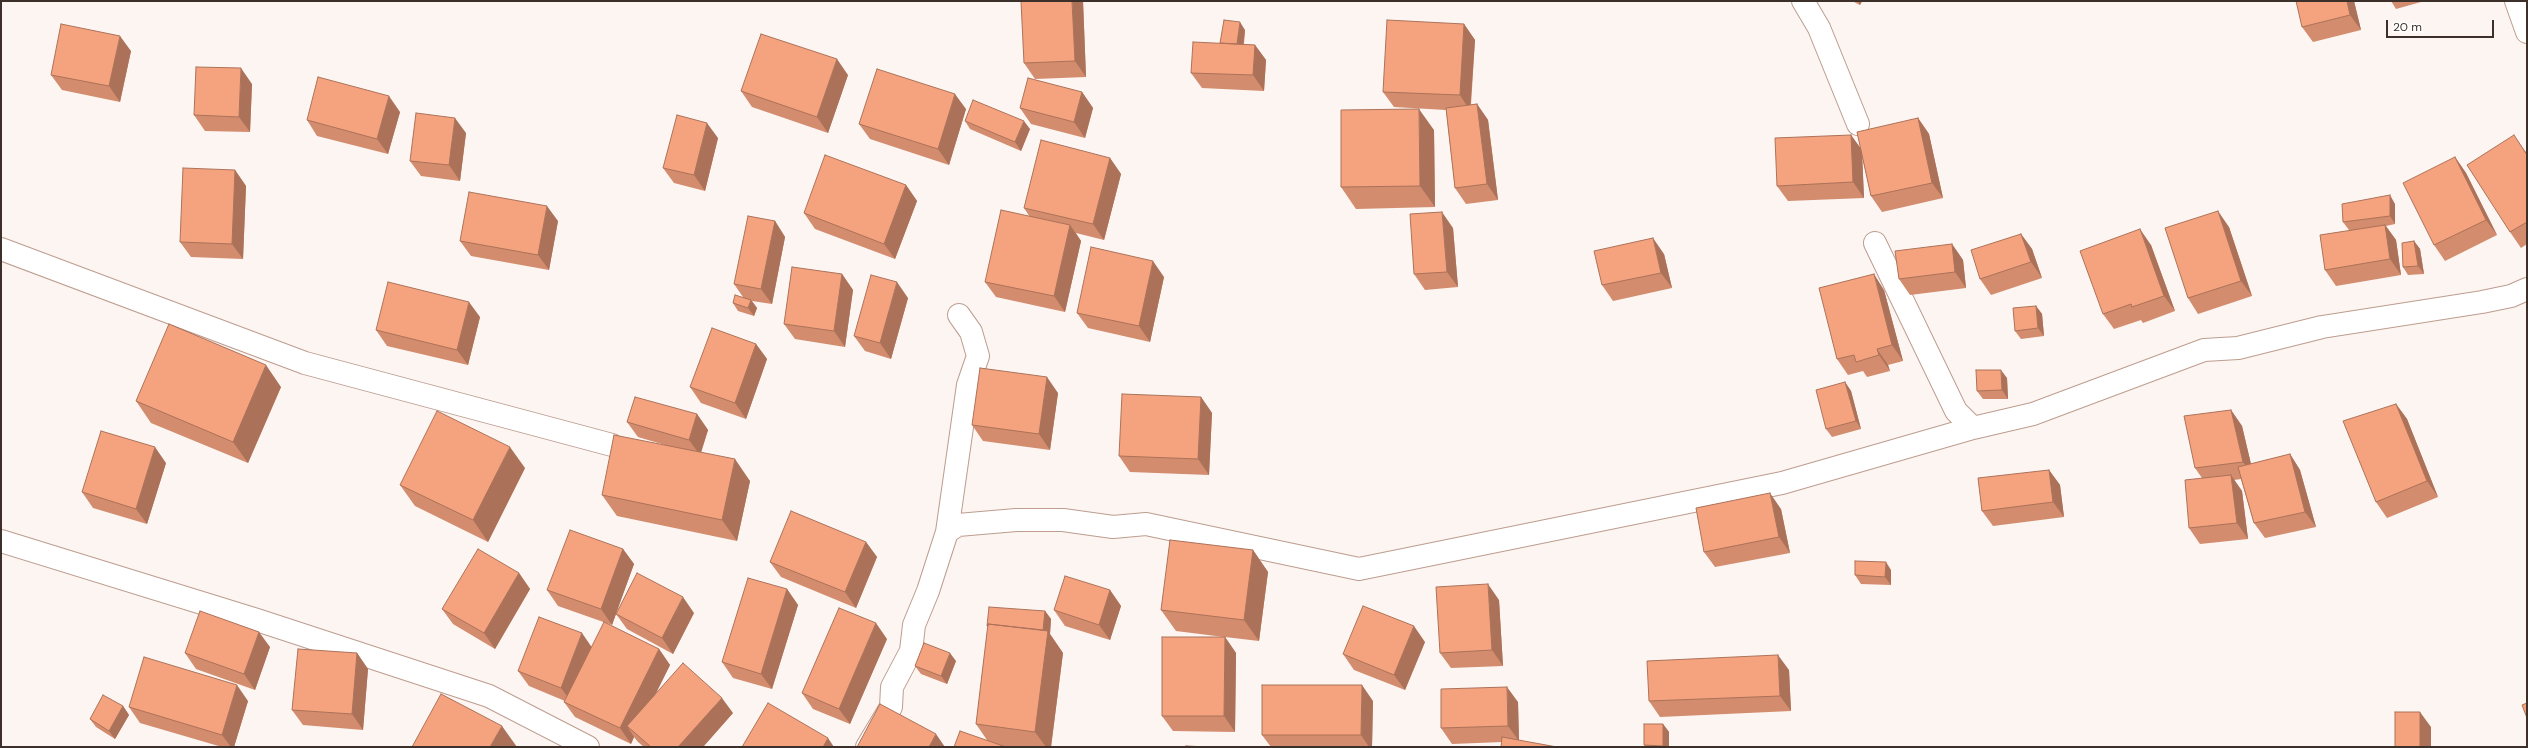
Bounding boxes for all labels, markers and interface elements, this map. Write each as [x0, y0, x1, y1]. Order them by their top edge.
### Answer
scale bar [2388, 12, 2496, 38]
text: 20 m [2393, 19, 2422, 35]

